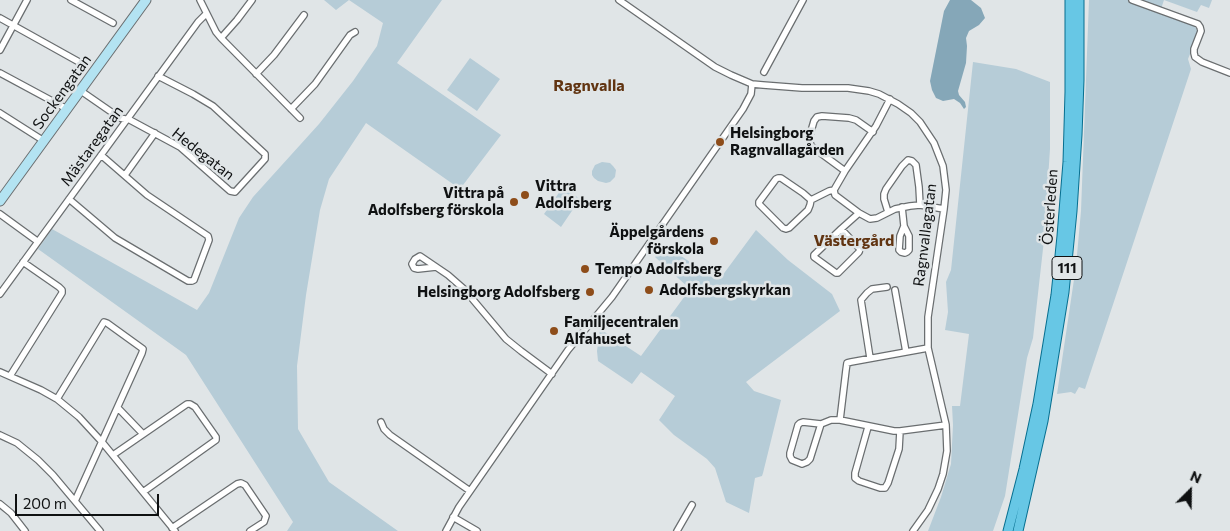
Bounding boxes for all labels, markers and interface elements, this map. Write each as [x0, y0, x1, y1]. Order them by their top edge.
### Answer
street label: Sockengatan [29, 51, 95, 133]
district label: Ragnvalla [553, 76, 625, 96]
street label: Mästaregatan [57, 102, 127, 190]
street label: Hedegatan [168, 124, 238, 184]
place label: Helsingborg Ragnvallagården [730, 124, 844, 159]
marker: Helsingborg Ragnvallagården [714, 136, 726, 148]
street label: Österleden [1038, 169, 1062, 245]
place label: Vittra Adolfsberg [535, 177, 611, 212]
street label: Ragnvallagatan [910, 182, 940, 288]
place label: Vittra på Adolfsberg förskola [368, 184, 504, 219]
marker: Vittra Adolfsberg [519, 189, 531, 201]
marker: Vittra på Adolfsberg förskola [508, 196, 520, 208]
place label: Äppelgårdens förskola [609, 223, 704, 258]
district label: Västergård [814, 231, 894, 251]
marker: Äppelgårdens förskola [708, 235, 720, 247]
road number: 111 [1052, 256, 1082, 280]
place label: Tempo Adolfsberg [595, 260, 722, 278]
marker: Tempo Adolfsberg [579, 263, 591, 275]
place label: Adolfsbergskyrkan [659, 281, 791, 299]
place label: Helsingborg Adolfsberg [417, 283, 580, 301]
marker: Adolfsbergskyrkan [643, 284, 655, 296]
marker: Helsingborg Adolfsberg [584, 286, 596, 298]
place label: Familjecentralen Alfahuset [564, 313, 678, 348]
marker: Familjecentralen Alfahuset [548, 325, 560, 337]
north arrow [1165, 466, 1215, 516]
text: N [1188, 467, 1204, 487]
scale bar [18, 484, 161, 516]
text: 200 m [23, 494, 67, 512]

